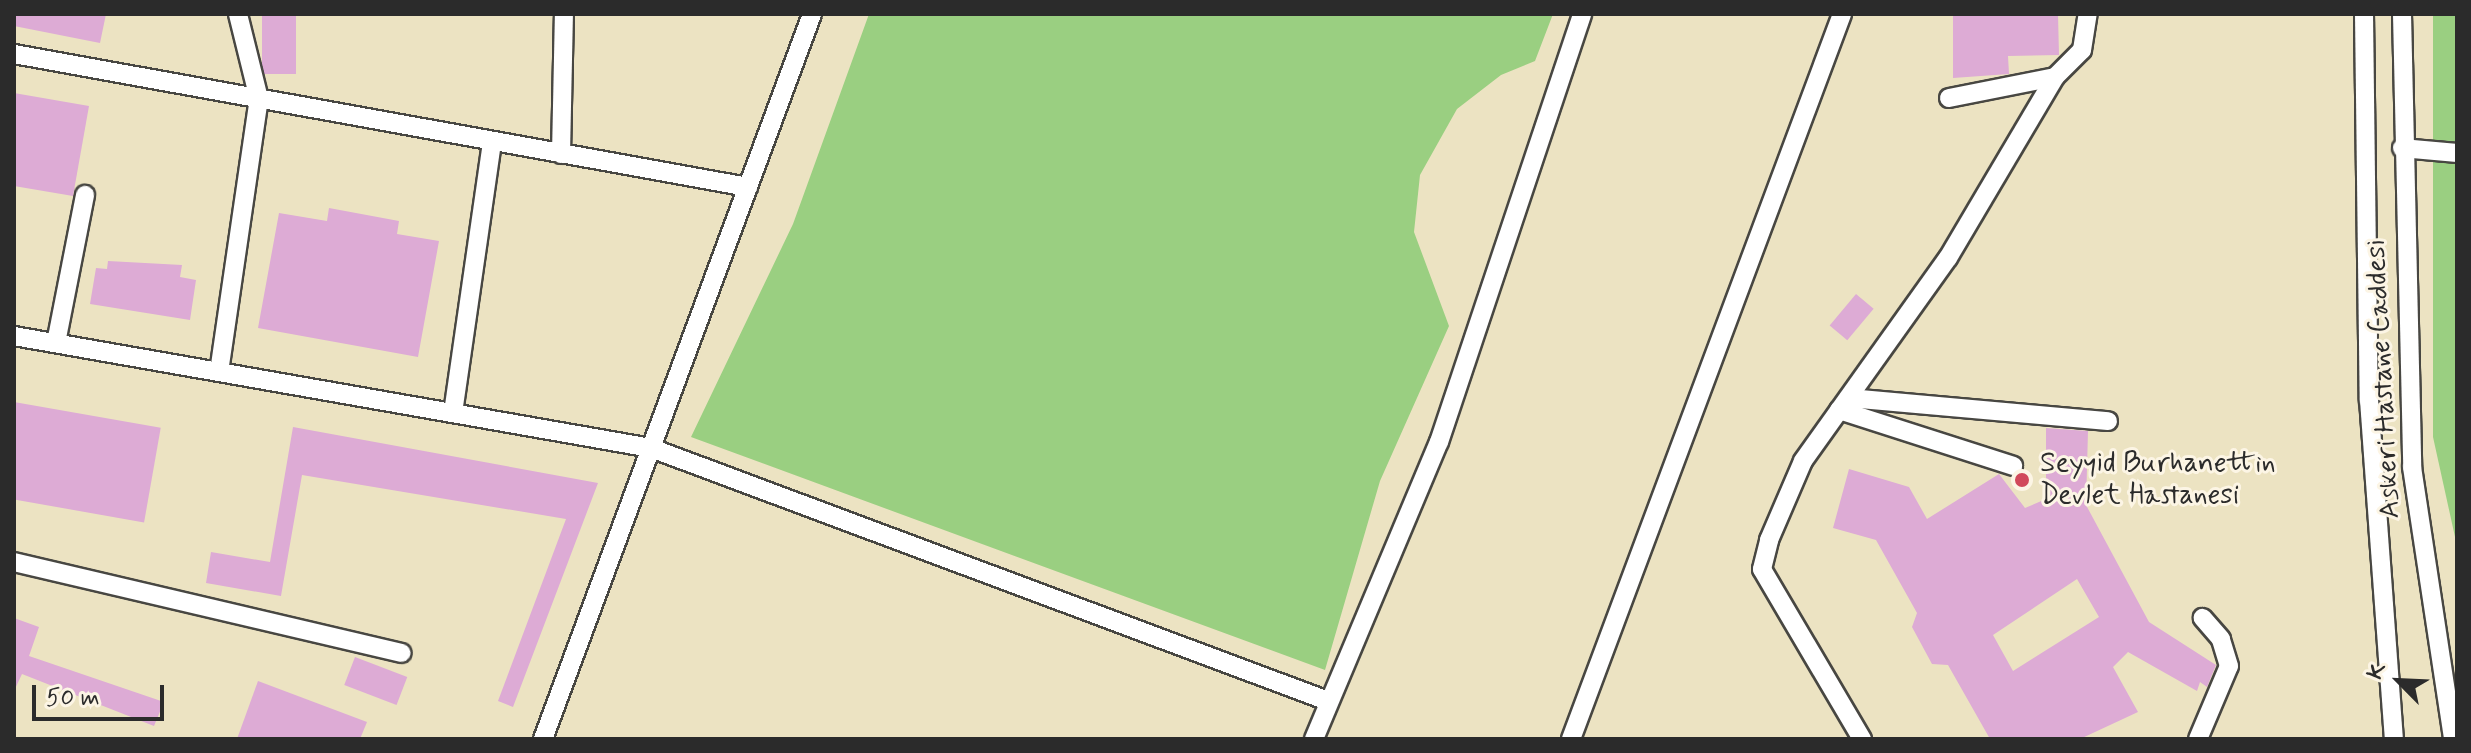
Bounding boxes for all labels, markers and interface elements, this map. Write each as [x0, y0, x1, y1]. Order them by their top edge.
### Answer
street label: Askeri Hastane Caddesi [2360, 238, 2408, 520]
place label: Seyyid Burhanettin Devlet Hastanesi [2040, 447, 2268, 513]
marker: Seyyid Burhanettin Devlet Hastanesi [2011, 469, 2033, 491]
north arrow [2359, 641, 2439, 721]
text: K [2361, 658, 2393, 684]
scale bar [36, 669, 168, 719]
text: 50 m [46, 683, 100, 714]

